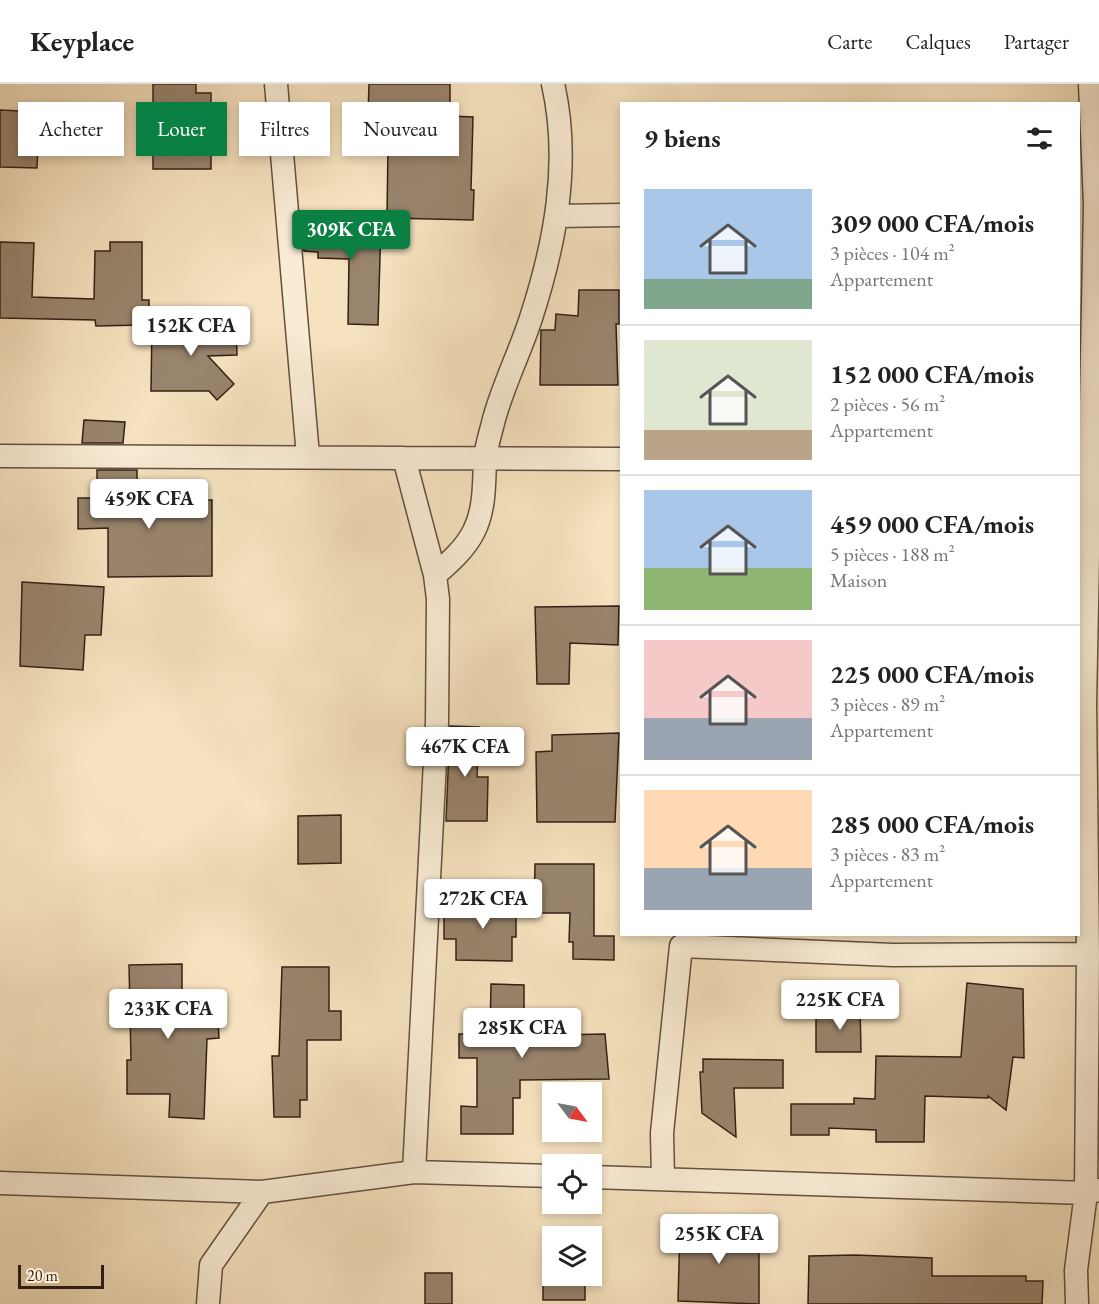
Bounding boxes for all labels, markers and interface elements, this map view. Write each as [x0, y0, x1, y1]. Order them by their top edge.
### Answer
text: Keyplace [30, 23, 134, 59]
text: Carte [827, 28, 872, 55]
text: Calques [905, 28, 971, 55]
text: Partager [1004, 28, 1069, 55]
chip: Acheter [18, 102, 124, 156]
chip: Louer [136, 102, 227, 156]
chip: Filtres [239, 102, 330, 156]
chip: Nouveau [342, 102, 459, 156]
text: 9 biens [644, 121, 721, 155]
icon: filters [1023, 122, 1056, 155]
text: 309 000 CFA/mois [830, 206, 1034, 240]
pin: 309K CFA [289, 210, 413, 261]
icon: home [692, 213, 764, 285]
text: 309K CFA [306, 216, 396, 242]
text: 3 pièces · 104 m² [830, 240, 955, 266]
text: Appartement [830, 266, 933, 292]
pin: 152K CFA [129, 306, 253, 357]
text: 152K CFA [146, 312, 236, 338]
text: 152 000 CFA/mois [830, 357, 1034, 391]
icon: home [692, 364, 764, 436]
text: 2 pièces · 56 m² [830, 391, 945, 417]
text: Appartement [830, 417, 933, 443]
pin: 459K CFA [87, 479, 211, 530]
text: 459K CFA [104, 485, 194, 511]
text: 459 000 CFA/mois [830, 507, 1034, 541]
icon: home [692, 514, 764, 586]
text: 5 pièces · 188 m² [830, 541, 955, 567]
text: Maison [830, 567, 887, 593]
text: 225 000 CFA/mois [830, 657, 1034, 691]
icon: home [692, 664, 764, 736]
text: 3 pièces · 89 m² [830, 691, 945, 717]
text: Appartement [830, 717, 933, 743]
pin: 467K CFA [403, 727, 527, 778]
text: 467K CFA [420, 733, 510, 759]
text: 285 000 CFA/mois [830, 807, 1034, 841]
icon: home [692, 814, 764, 886]
text: 3 pièces · 83 m² [830, 841, 945, 867]
text: Appartement [830, 867, 933, 893]
pin: 272K CFA [421, 879, 545, 930]
text: 272K CFA [438, 885, 528, 911]
pin: 225K CFA [778, 980, 902, 1031]
text: 225K CFA [795, 986, 885, 1012]
pin: 233K CFA [106, 989, 230, 1040]
text: 233K CFA [123, 995, 213, 1021]
pin: 285K CFA [460, 1008, 584, 1059]
text: 285K CFA [477, 1014, 567, 1040]
north arrow [542, 1082, 602, 1142]
map controls [542, 1082, 602, 1286]
button: locate [542, 1154, 602, 1214]
pin: 255K CFA [657, 1214, 781, 1265]
text: 255K CFA [674, 1220, 764, 1246]
button: layers [542, 1226, 602, 1286]
scale bar [18, 1262, 104, 1290]
text: 20 m [27, 1265, 58, 1286]

